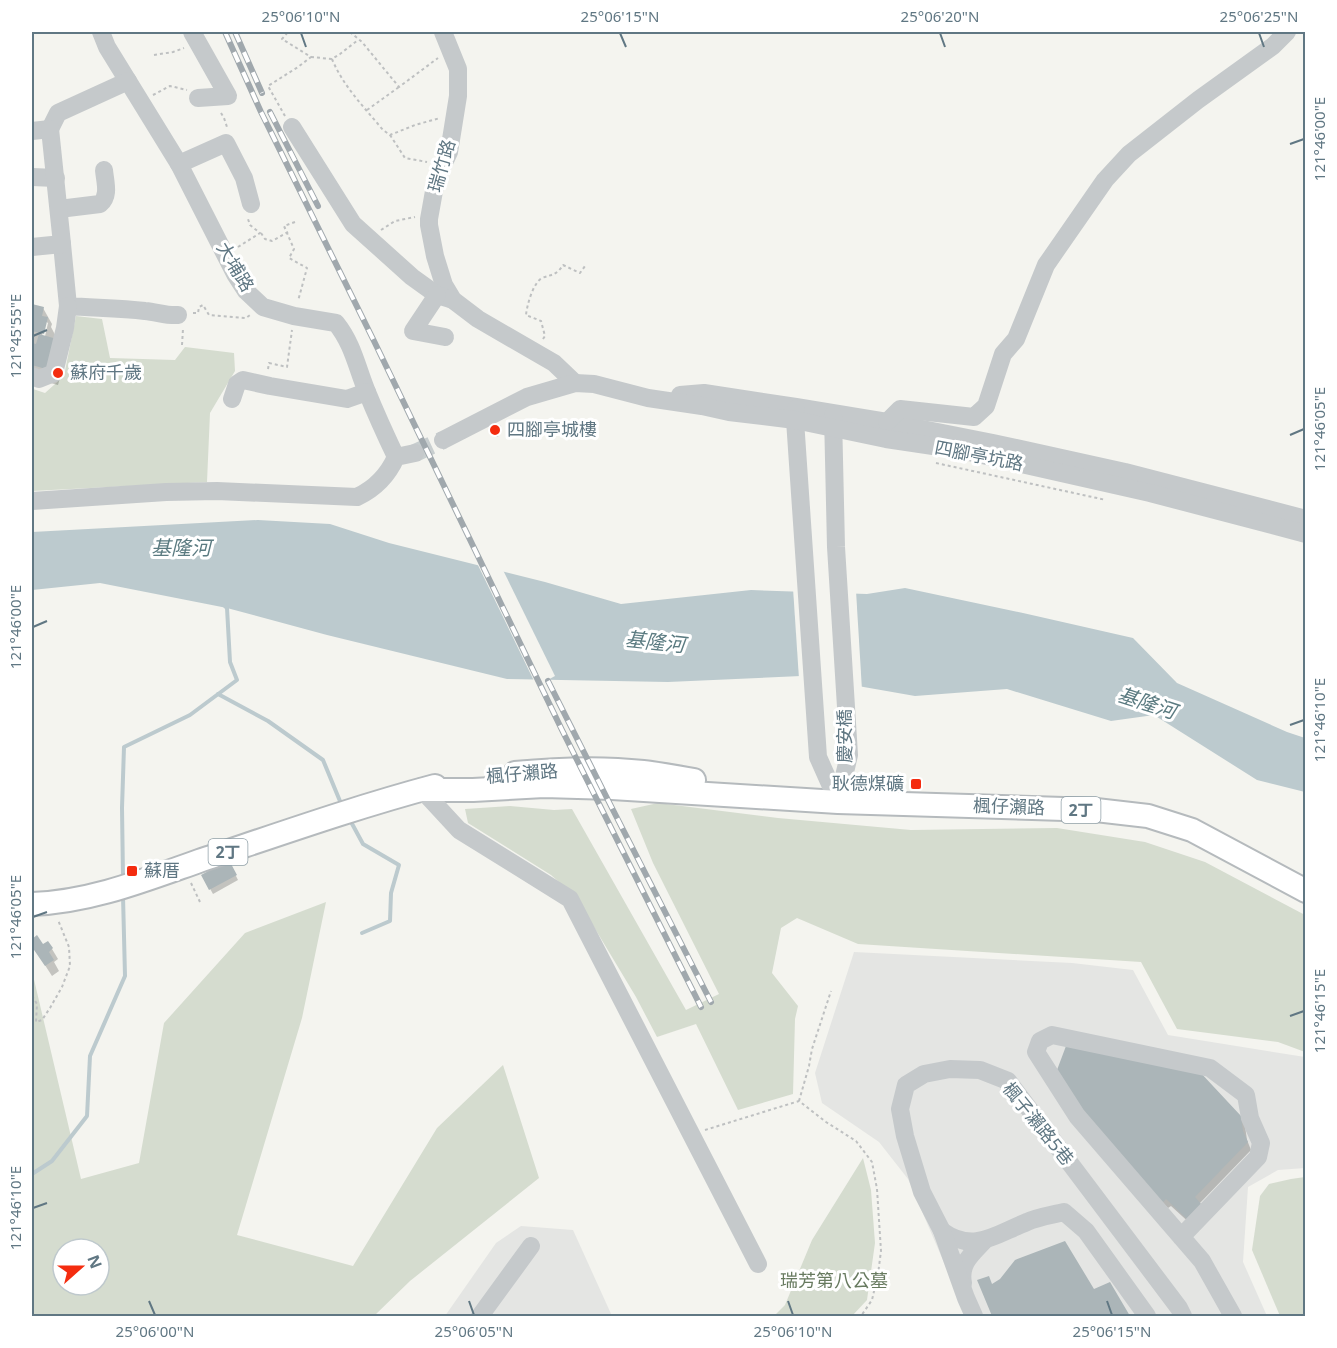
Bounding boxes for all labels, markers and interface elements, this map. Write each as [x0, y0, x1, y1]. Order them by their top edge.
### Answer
text: 25°06'10"N [262, 6, 340, 26]
text: 25°06'15"N [581, 6, 659, 26]
text: 25°06'20"N [901, 6, 979, 26]
text: 25°06'25"N [1220, 6, 1298, 26]
text: 121°46'00"E [1309, 97, 1329, 181]
street label: 瑞竹路 [422, 136, 460, 195]
street label: 大埔路 [212, 237, 260, 296]
text: 121°45'55"E [5, 294, 25, 378]
place label: 蘇府千歲 [70, 360, 142, 384]
marker: 蘇府千歲 [51, 366, 65, 380]
text: 121°46'05"E [1309, 387, 1329, 471]
place label: 四腳亭城樓 [507, 417, 597, 441]
marker: 四腳亭城樓 [488, 423, 502, 437]
street label: 四腳亭坑路 [933, 435, 1026, 475]
water label: 基隆河 [151, 534, 215, 561]
text: 121°46'00"E [5, 585, 25, 669]
water label: 基隆河 [624, 625, 690, 658]
text: 121°46'10"E [1309, 678, 1329, 762]
water label: 基隆河 [1114, 680, 1184, 726]
street label: 慶安橋 [832, 709, 856, 763]
street label: 楓仔瀨路 [485, 758, 559, 788]
place label: 耿德煤礦 [832, 771, 904, 795]
marker: 耿德煤礦 [909, 777, 923, 791]
street label: 楓仔瀨路 [973, 793, 1045, 819]
road number: 2丁 [1062, 797, 1100, 823]
road number: 2丁 [208, 839, 248, 865]
place label: 蘇厝 [144, 858, 180, 882]
marker: 蘇厝 [125, 864, 139, 878]
text: 121°46'05"E [5, 875, 25, 959]
text: 121°46'15"E [1309, 969, 1329, 1053]
street label: 楓子瀨路5巷 [998, 1077, 1080, 1170]
text: 121°46'10"E [5, 1166, 25, 1250]
north arrow [51, 1237, 111, 1297]
text: N [82, 1252, 108, 1272]
park label: 瑞芳第八公墓 [780, 1268, 888, 1292]
text: 25°06'00"N [116, 1321, 194, 1341]
text: 25°06'05"N [435, 1321, 513, 1341]
text: 25°06'10"N [754, 1321, 832, 1341]
text: 25°06'15"N [1073, 1321, 1151, 1341]

